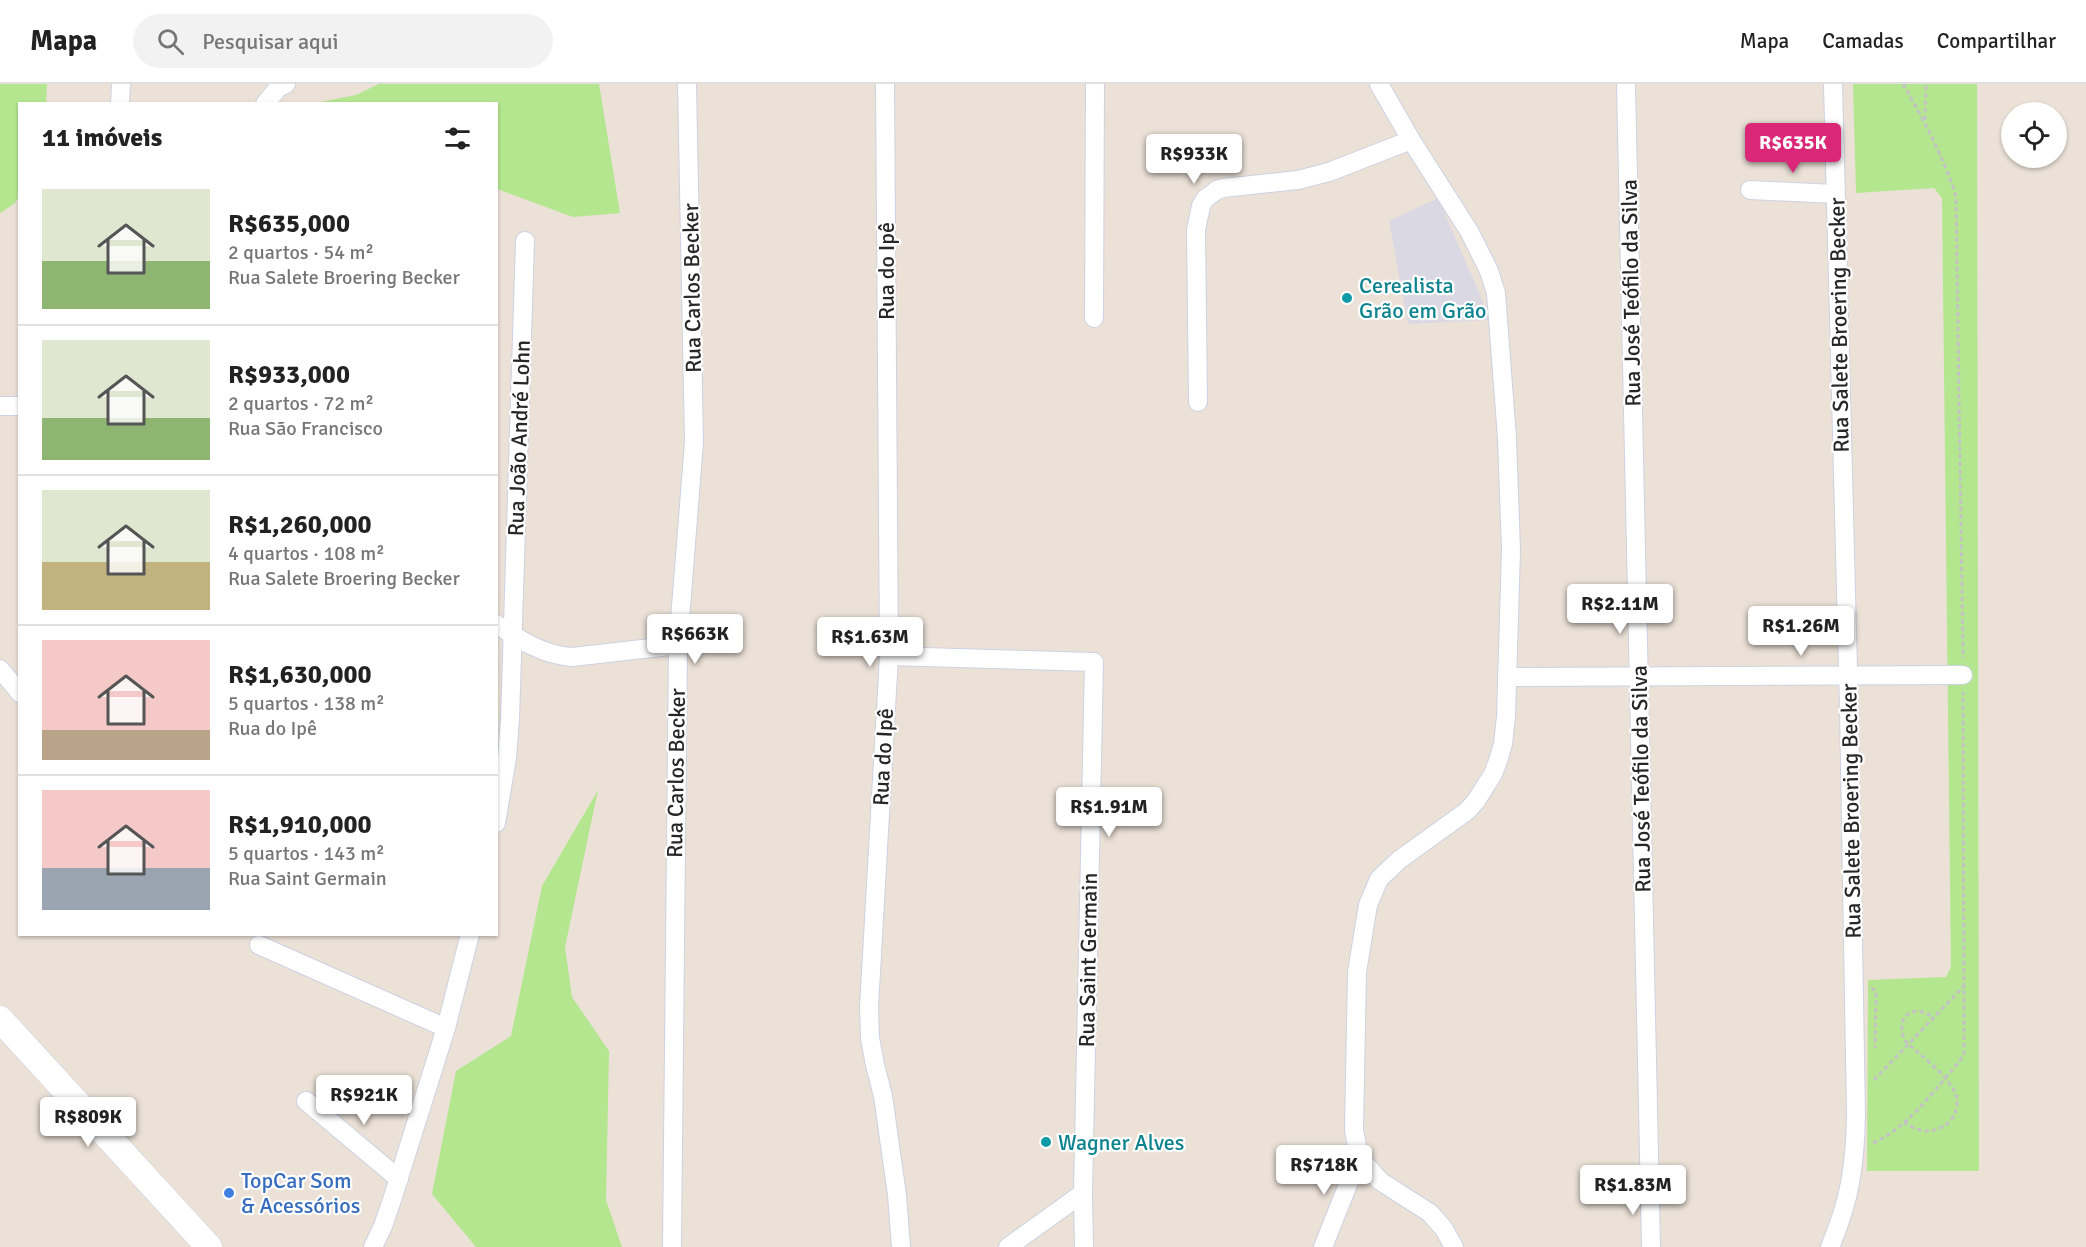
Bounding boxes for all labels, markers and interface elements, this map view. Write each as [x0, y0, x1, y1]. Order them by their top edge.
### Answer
search box [133, 14, 553, 68]
text: Mapa [30, 24, 97, 58]
icon: search [154, 25, 187, 58]
text: Pesquisar aqui [202, 28, 339, 55]
text: Mapa [1740, 28, 1789, 54]
text: Camadas [1822, 28, 1904, 54]
text: Compartilhar [1937, 28, 2056, 54]
map controls [2001, 102, 2067, 168]
button: locate [2001, 102, 2067, 168]
text: 11 imóveis [42, 122, 162, 154]
icon: filters [441, 122, 474, 155]
pin: R$635K [1744, 123, 1842, 174]
text: R$635K [1759, 130, 1827, 155]
pin: R$933K [1145, 134, 1243, 185]
text: R$933K [1160, 141, 1228, 166]
street label: Rua José Teófilo da Silva [1616, 179, 1646, 407]
street label: Rua Salete Broering Becker [1823, 197, 1855, 453]
street label: Rua Carlos Becker [677, 203, 707, 373]
text: R$635,000 [228, 208, 350, 240]
icon: home [90, 213, 162, 285]
street label: Rua do Ipê [873, 222, 900, 320]
text: 2 quartos · 54 m² [228, 240, 374, 265]
text: Rua Salete Broering Becker [228, 265, 460, 290]
place label: Cerealista Grão em Grão [1359, 272, 1486, 324]
marker: Cerealista Grão em Grão [1340, 291, 1354, 305]
street label: Rua João André Lohn [502, 339, 536, 537]
text: R$933,000 [228, 359, 350, 391]
icon: home [90, 364, 162, 436]
text: 2 quartos · 72 m² [228, 391, 374, 416]
text: Rua São Francisco [228, 416, 383, 441]
text: R$1,260,000 [228, 509, 372, 541]
icon: home [90, 514, 162, 586]
text: 4 quartos · 108 m² [228, 541, 385, 566]
text: Rua Salete Broering Becker [228, 566, 460, 591]
pin: R$2.11M [1565, 584, 1675, 635]
text: R$2.11M [1581, 591, 1659, 616]
pin: R$1.26M [1746, 606, 1856, 657]
text: R$1.26M [1762, 613, 1840, 638]
pin: R$663K [646, 614, 744, 665]
pin: R$1.63M [815, 617, 925, 668]
text: R$663K [661, 621, 729, 646]
text: R$1.63M [831, 624, 909, 649]
text: R$1,630,000 [228, 659, 372, 691]
icon: home [90, 664, 162, 736]
street label: Rua José Teófilo da Silva [1626, 665, 1656, 893]
street label: Rua Salete Broering Becker [1835, 683, 1867, 939]
street label: Rua Carlos Becker [661, 688, 691, 858]
text: 5 quartos · 138 m² [228, 691, 385, 716]
street label: Rua do Ipê [867, 707, 899, 807]
text: Rua do Ipê [228, 716, 317, 741]
pin: R$1.91M [1054, 787, 1164, 838]
text: R$1.91M [1070, 794, 1148, 819]
text: R$1,910,000 [228, 809, 372, 841]
icon: home [90, 814, 162, 886]
text: 5 quartos · 143 m² [228, 841, 385, 866]
text: Rua Saint Germain [228, 866, 387, 891]
street label: Rua Saint Germain [1073, 872, 1103, 1048]
pin: R$921K [315, 1075, 413, 1126]
text: R$921K [330, 1082, 398, 1107]
pin: R$809K [39, 1097, 137, 1148]
text: R$809K [54, 1104, 122, 1129]
place label: Wagner Alves [1058, 1129, 1184, 1156]
marker: Wagner Alves [1039, 1135, 1053, 1149]
pin: R$718K [1275, 1145, 1373, 1196]
text: R$718K [1290, 1152, 1358, 1177]
pin: R$1.83M [1578, 1165, 1688, 1216]
place label: TopCar Som & Acessórios [241, 1167, 360, 1219]
text: R$1.83M [1594, 1172, 1672, 1197]
marker: TopCar Som & Acessórios [222, 1186, 236, 1200]

